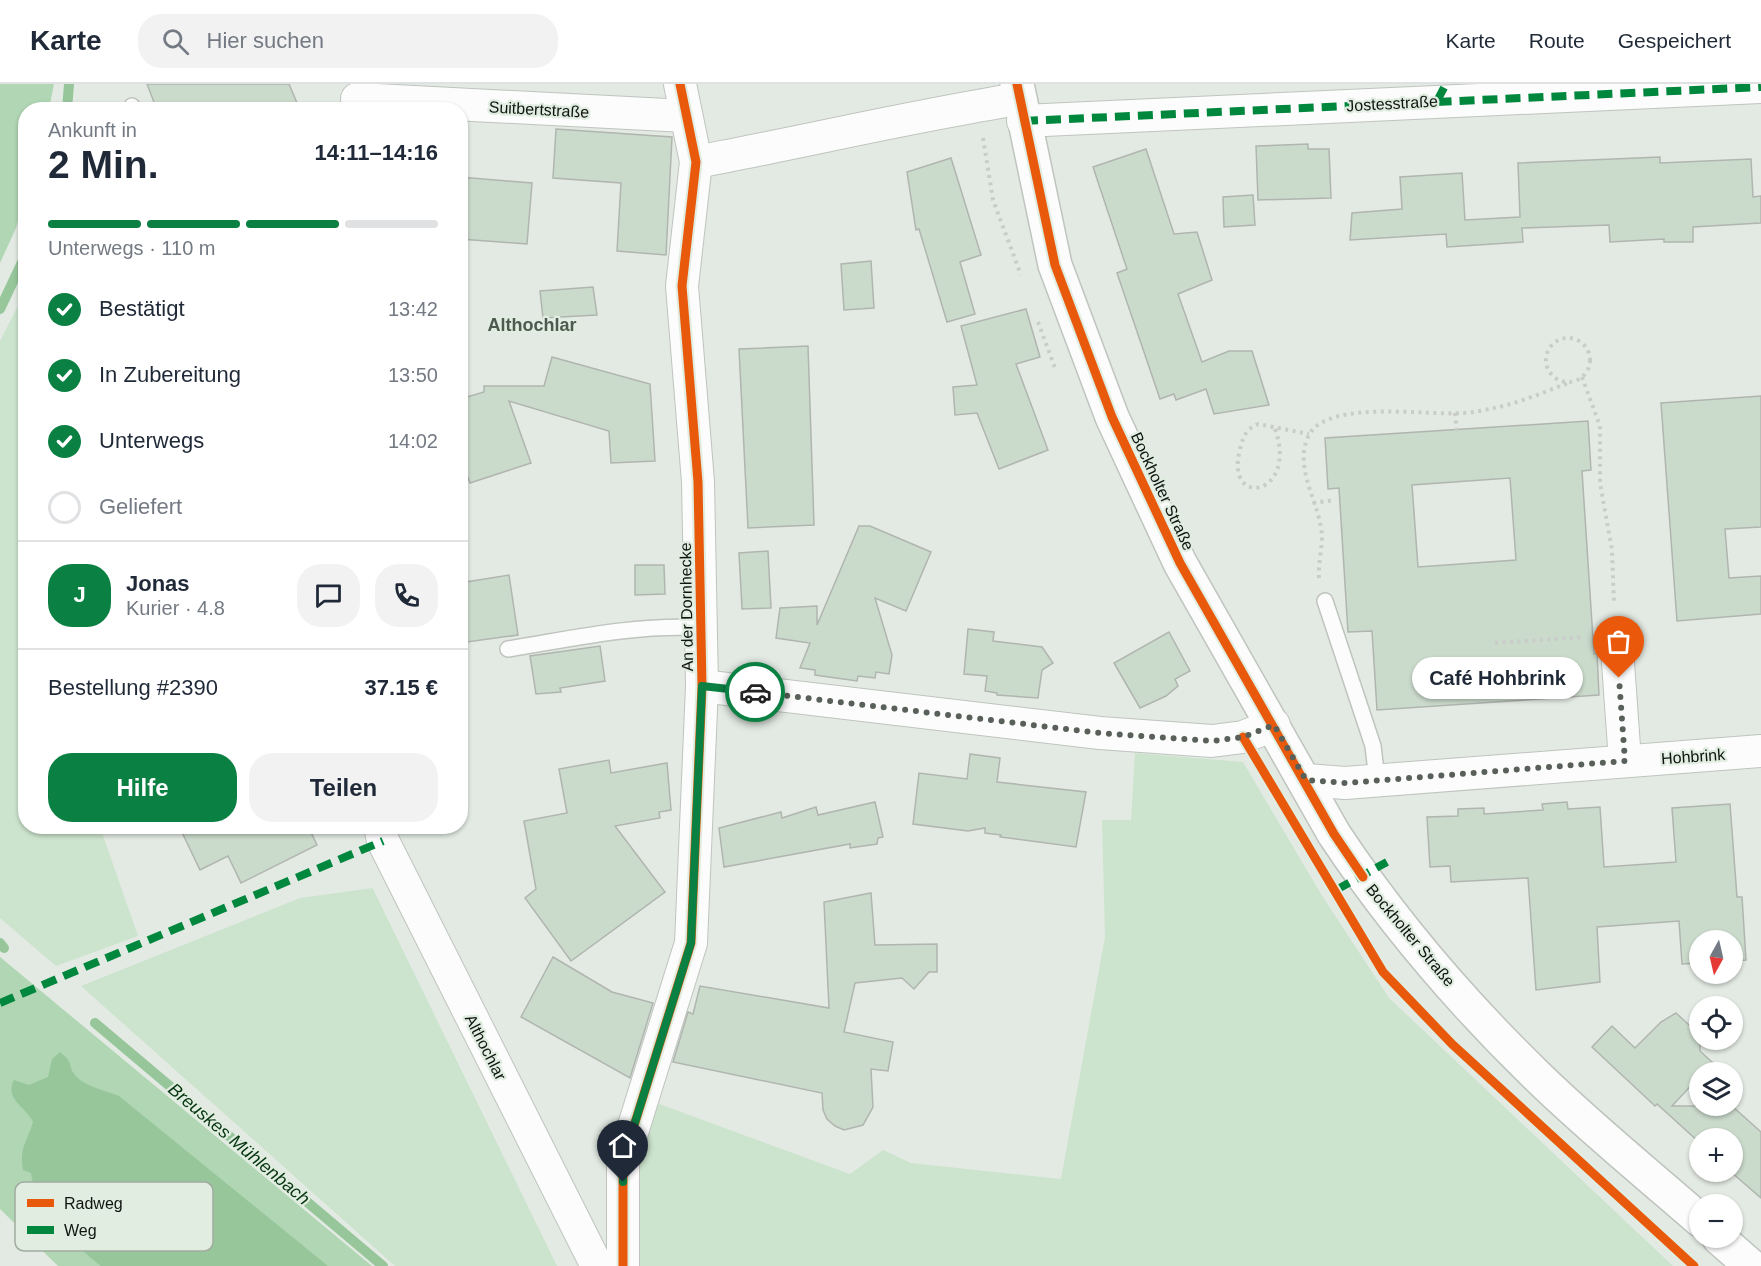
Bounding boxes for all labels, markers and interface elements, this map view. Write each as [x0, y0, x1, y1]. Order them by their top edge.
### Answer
search box [138, 14, 558, 68]
text: Karte [30, 25, 102, 56]
icon: search [159, 25, 192, 58]
text: Hier suchen [207, 28, 324, 53]
text: Karte [1446, 29, 1496, 52]
text: Route [1529, 29, 1585, 52]
text: Gespeichert [1618, 29, 1731, 52]
street label: Jostesstraße [1346, 93, 1438, 114]
street label: Suitbertstraße [488, 98, 590, 121]
text: Ankunft in [48, 119, 137, 141]
text: 14:11–14:16 [314, 140, 438, 165]
text: 2 Min. [48, 143, 159, 186]
text: Unterwegs · 110 m [48, 237, 215, 259]
icon: check [48, 293, 81, 326]
text: Bestätigt [99, 296, 185, 321]
text: 13:42 [388, 298, 438, 320]
district label: Althochlar [487, 315, 577, 335]
icon: check [48, 359, 81, 392]
text: In Zubereitung [99, 362, 241, 387]
text: 13:50 [388, 364, 438, 386]
icon: check [48, 425, 81, 458]
text: Unterwegs [99, 428, 204, 453]
text: 14:02 [388, 430, 438, 452]
street label: Bockholter Straße [1128, 430, 1197, 553]
text: Geliefert [99, 494, 182, 519]
street label: An der Dornhecke [677, 542, 696, 672]
button: chat [297, 564, 360, 627]
button: phone [375, 564, 438, 627]
text: Jonas [126, 571, 190, 596]
text: J [73, 582, 86, 607]
text: Kurier · 4.8 [126, 597, 225, 619]
pin [1593, 616, 1644, 678]
icon: bag [1602, 625, 1635, 658]
callout: Café Hohbrink [1412, 657, 1583, 699]
courier [725, 662, 785, 722]
text: Café Hohbrink [1429, 667, 1566, 689]
text: Bestellung #2390 [48, 675, 218, 700]
text: 37.15 € [365, 675, 438, 700]
icon: car [739, 676, 772, 709]
street label: Hohbrink [1661, 746, 1727, 767]
button: Hilfe [48, 753, 237, 822]
button: Teilen [249, 753, 438, 822]
street label: Bockholter Straße [1363, 881, 1458, 990]
north arrow [1689, 930, 1743, 984]
map controls [1689, 930, 1743, 1248]
button: locate [1689, 996, 1743, 1050]
street label: Althochlar [462, 1012, 510, 1083]
button: layers [1689, 1062, 1743, 1116]
water label: Breuskes Mühlenbach [164, 1079, 314, 1209]
pin [597, 1120, 648, 1182]
button: + [1689, 1128, 1743, 1182]
icon: home [606, 1129, 639, 1162]
legend [15, 1182, 213, 1251]
button: − [1689, 1194, 1743, 1248]
text: Radweg [64, 1195, 123, 1212]
text: Weg [64, 1222, 97, 1239]

